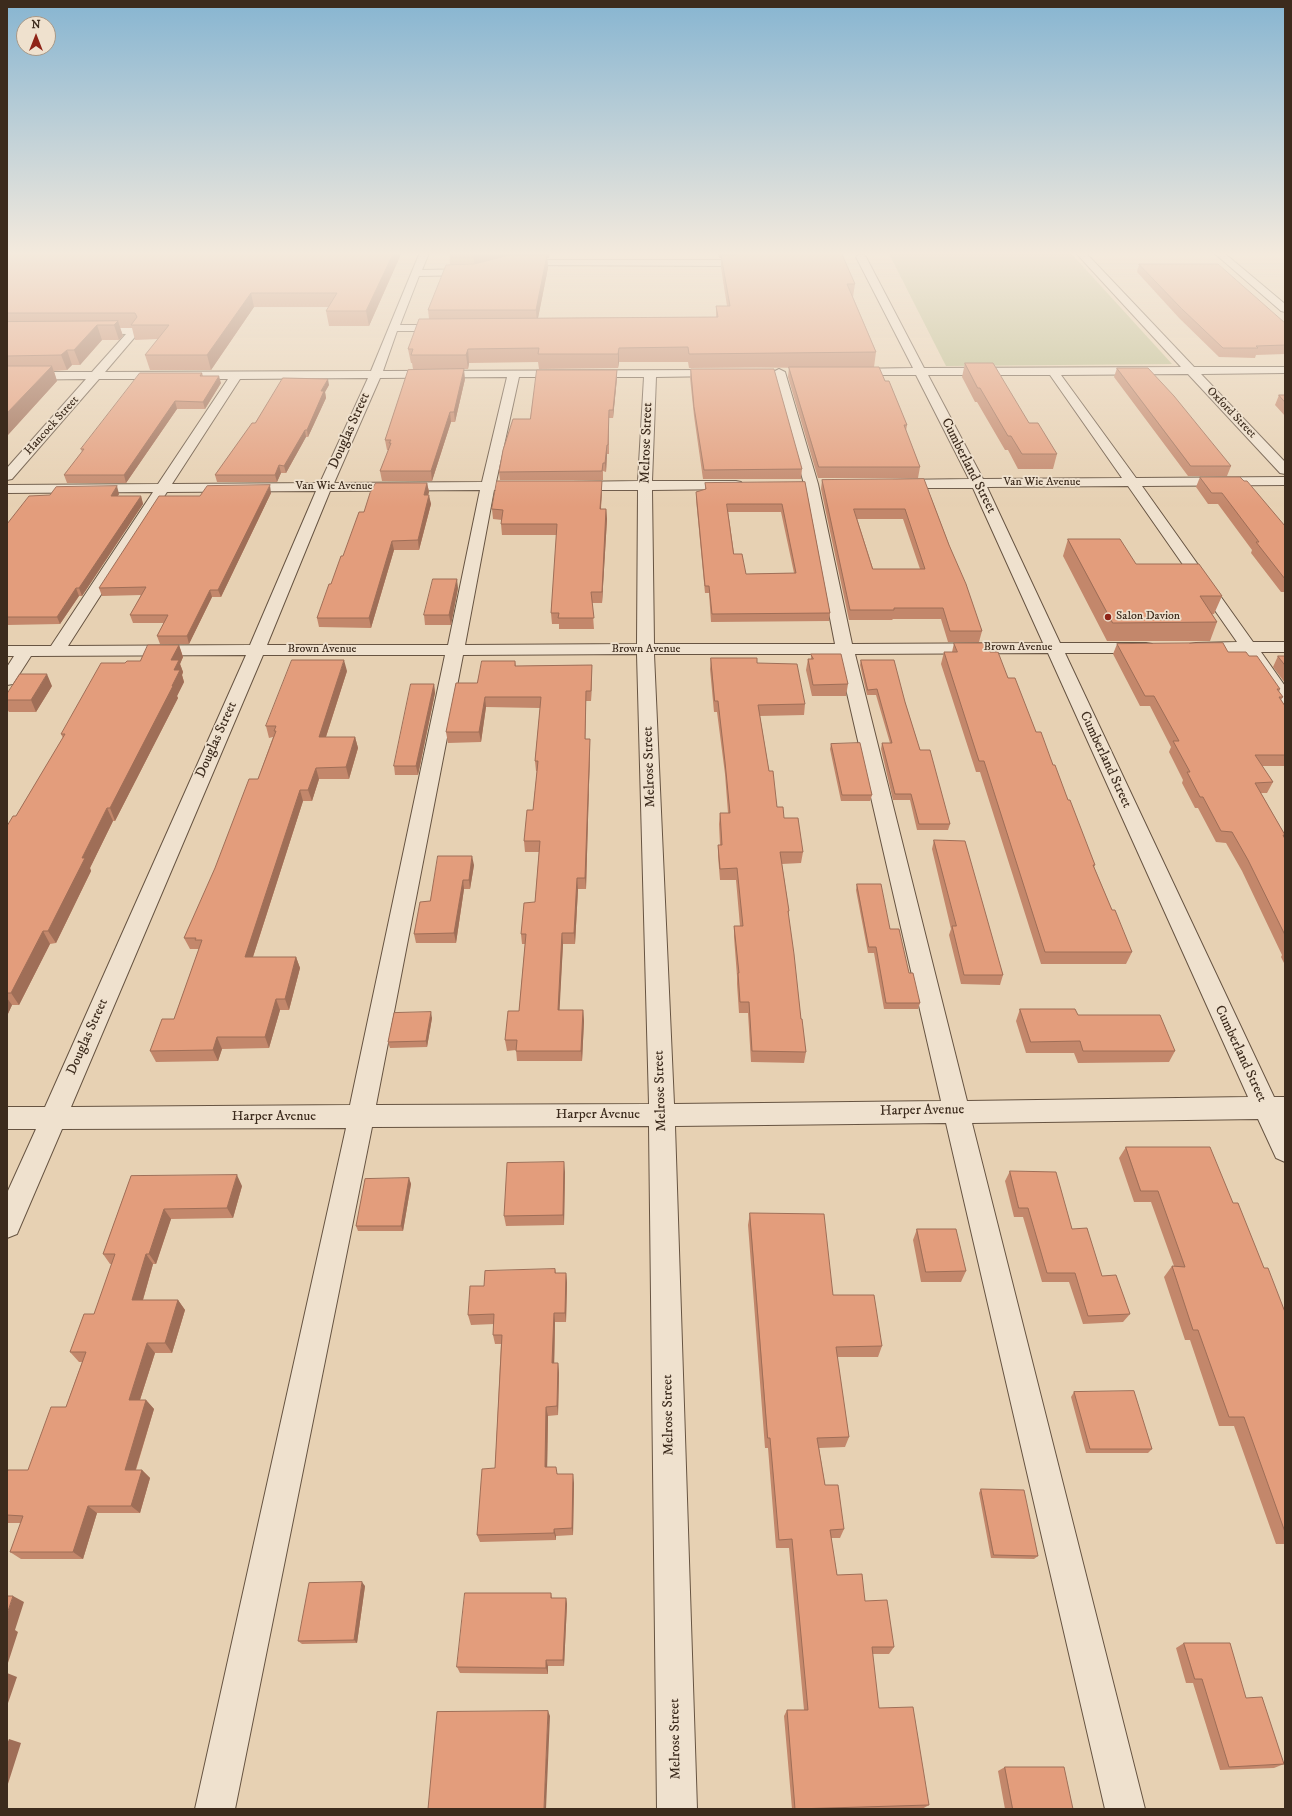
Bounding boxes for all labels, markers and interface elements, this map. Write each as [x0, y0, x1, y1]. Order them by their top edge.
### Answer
north arrow [16, 16, 56, 56]
text: N [31, 18, 41, 32]
street label: Oxford Street [1203, 385, 1259, 441]
street label: Douglas Street [326, 390, 374, 472]
street label: Hancock Street [22, 394, 82, 458]
street label: Melrose Street [637, 402, 657, 484]
street label: Cumberland Street [937, 416, 999, 516]
street label: Van Wie Avenue [1003, 476, 1081, 490]
street label: Van Wie Avenue [295, 480, 373, 494]
place label: Salon Davion [1116, 610, 1180, 624]
marker: Salon Davion [1103, 612, 1113, 622]
street label: Brown Avenue [984, 641, 1052, 655]
street label: Brown Avenue [288, 643, 356, 657]
street label: Brown Avenue [612, 643, 680, 657]
street label: Douglas Street [193, 699, 241, 781]
street label: Cumberland Street [1075, 709, 1135, 811]
street label: Melrose Street [640, 726, 660, 808]
street label: Douglas Street [64, 996, 112, 1078]
street label: Cumberland Street [1210, 1003, 1270, 1105]
street label: Melrose Street [651, 1050, 671, 1132]
street label: Harper Avenue [880, 1102, 964, 1120]
street label: Harper Avenue [556, 1107, 640, 1123]
street label: Harper Avenue [232, 1109, 316, 1125]
street label: Melrose Street [660, 1374, 678, 1456]
street label: Melrose Street [667, 1698, 685, 1780]

